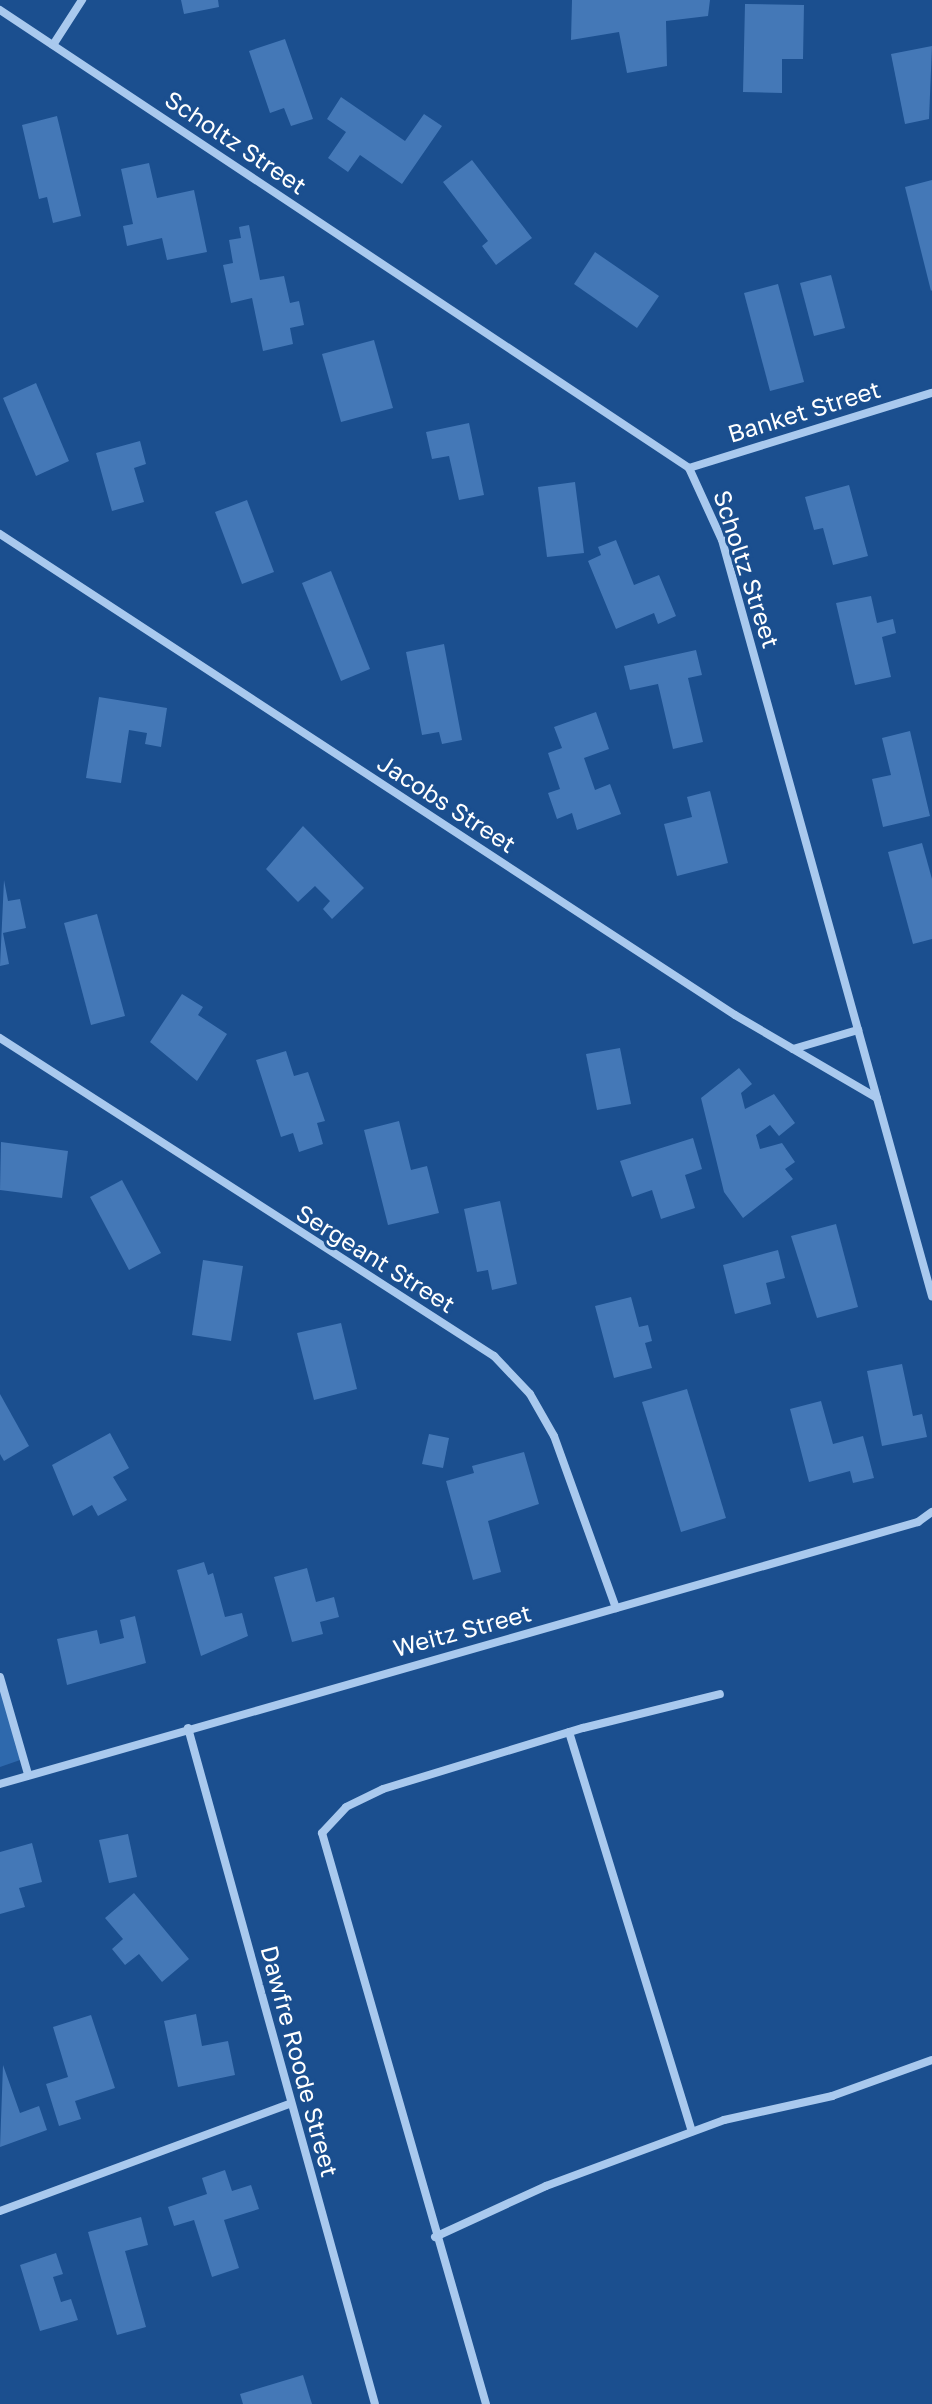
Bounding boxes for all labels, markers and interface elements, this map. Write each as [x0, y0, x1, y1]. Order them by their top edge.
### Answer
street label: Scholtz Street [160, 84, 312, 200]
street label: Banket Street [724, 374, 884, 448]
street label: Scholtz Street [708, 486, 786, 652]
street label: Jacobs Street [373, 748, 521, 858]
street label: Sergeant Street [291, 1198, 461, 1318]
street label: Weitz Street [390, 1598, 534, 1662]
street label: Dawfre Roode Street [255, 1942, 345, 2180]

